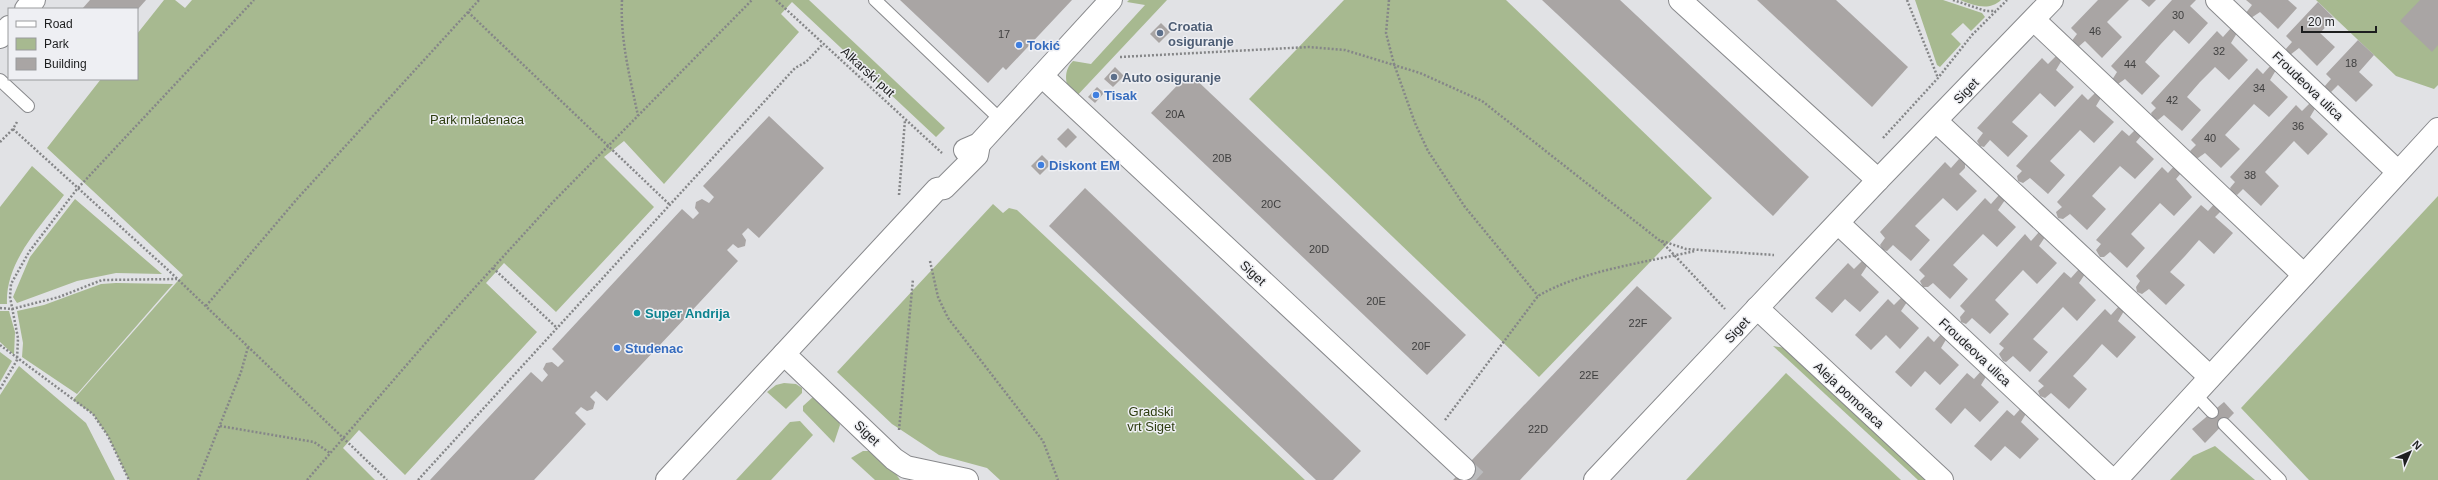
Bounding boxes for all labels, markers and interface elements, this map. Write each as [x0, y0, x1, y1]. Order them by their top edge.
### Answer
legend [8, 8, 138, 80]
scale bar [2302, 8, 2376, 34]
house number: 30 [2172, 9, 2184, 21]
text: 20 m [2308, 15, 2335, 29]
text: Road [44, 17, 73, 31]
place label: Croatia osiguranje [1168, 19, 1234, 49]
house number: 46 [2089, 25, 2101, 37]
house number: 17 [998, 28, 1010, 40]
marker: Croatia osiguranje [1155, 28, 1165, 38]
text: Park [44, 37, 70, 51]
place label: Tokić [1027, 38, 1060, 53]
marker: Tokić [1014, 40, 1024, 50]
street label: Alkarski put [838, 44, 898, 100]
house number: 32 [2213, 45, 2225, 57]
street label: Froudeova ulica [2270, 48, 2347, 124]
text: Building [44, 57, 87, 71]
house number: 18 [2345, 57, 2357, 69]
house number: 44 [2124, 58, 2136, 70]
place label: Auto osiguranje [1122, 70, 1221, 85]
marker: Auto osiguranje [1109, 72, 1119, 82]
street label: Siget [1950, 75, 1982, 107]
house number: 34 [2253, 82, 2265, 94]
place label: Tisak [1104, 88, 1138, 103]
marker: Tisak [1091, 90, 1101, 100]
house number: 42 [2166, 94, 2178, 106]
house number: 20A [1165, 108, 1185, 120]
park label: Park mladenaca [430, 112, 525, 127]
house number: 36 [2292, 120, 2304, 132]
house number: 40 [2204, 132, 2216, 144]
house number: 20B [1212, 152, 1232, 164]
place label: Diskont EM [1049, 158, 1120, 173]
marker: Diskont EM [1036, 160, 1046, 170]
house number: 38 [2244, 169, 2256, 181]
house number: 20C [1261, 198, 1281, 210]
house number: 20D [1309, 243, 1329, 255]
street label: Siget [1237, 257, 1269, 289]
house number: 20E [1366, 295, 1386, 307]
place label: Super Andrija [645, 306, 731, 321]
marker: Super Andrija [632, 308, 642, 318]
street label: Siget [1721, 314, 1753, 346]
street label: Froudeova ulica [1936, 315, 2015, 390]
house number: 22F [1629, 317, 1648, 329]
house number: 20F [1412, 340, 1431, 352]
place label: Studenac [625, 341, 684, 356]
marker: Studenac [612, 343, 622, 353]
street label: Aleja pomoraca [1811, 359, 1888, 432]
house number: 22E [1579, 369, 1599, 381]
park label: Gradski vrt Siget [1127, 404, 1175, 434]
street label: Siget [851, 417, 883, 449]
house number: 22D [1528, 423, 1548, 435]
north arrow [2390, 432, 2430, 472]
text: N [2410, 438, 2424, 452]

